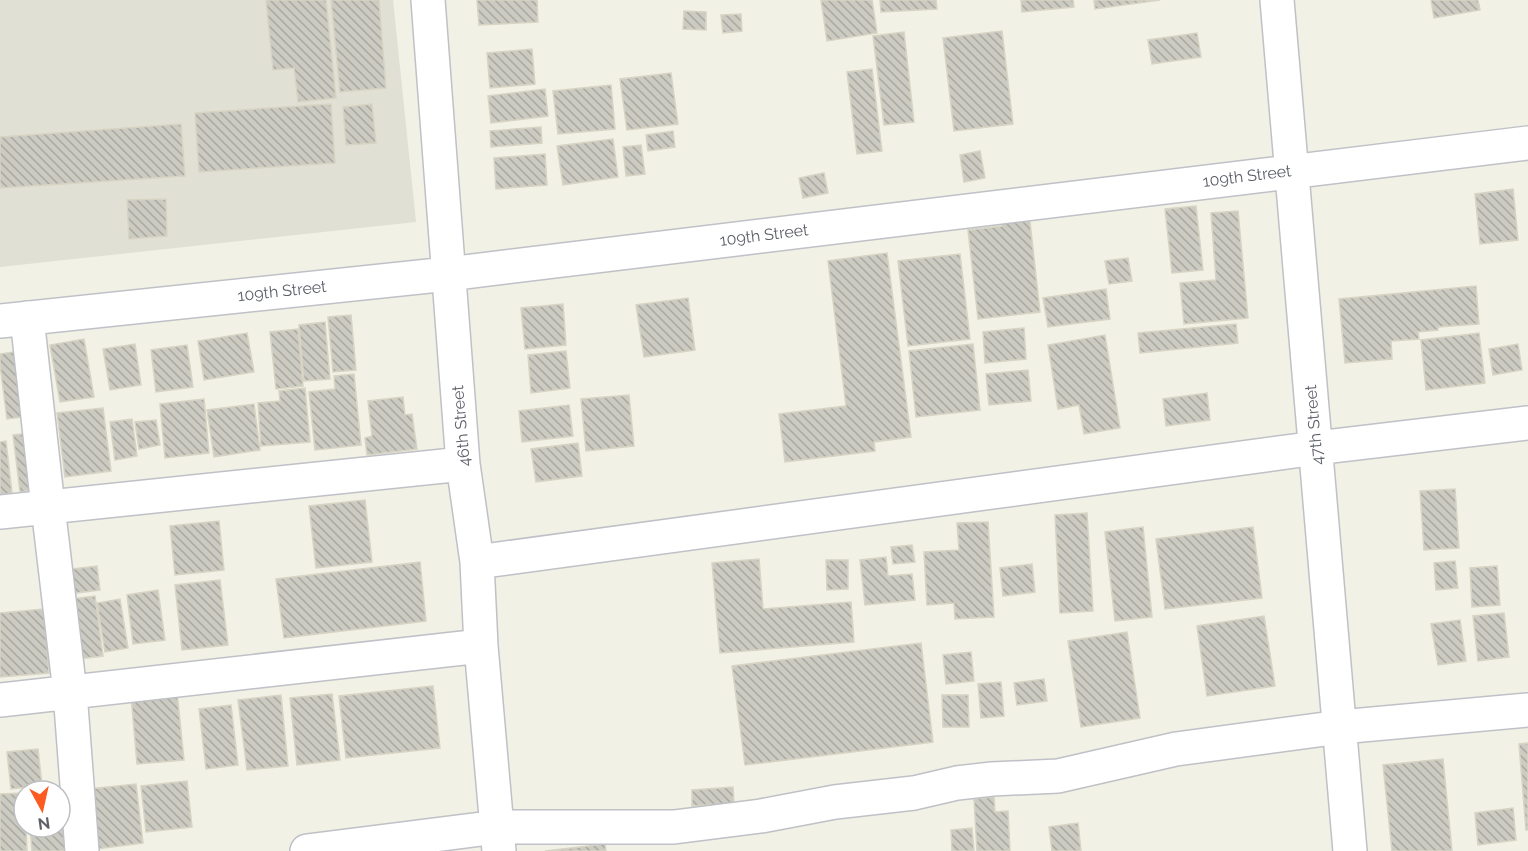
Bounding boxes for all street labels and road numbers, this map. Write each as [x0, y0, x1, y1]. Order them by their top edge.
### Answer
street label: 109th Street [1202, 161, 1293, 191]
street label: 109th Street [719, 220, 810, 250]
street label: 109th Street [237, 277, 328, 305]
street label: 46th Street [448, 384, 474, 467]
street label: 47th Street [1301, 384, 1327, 466]

